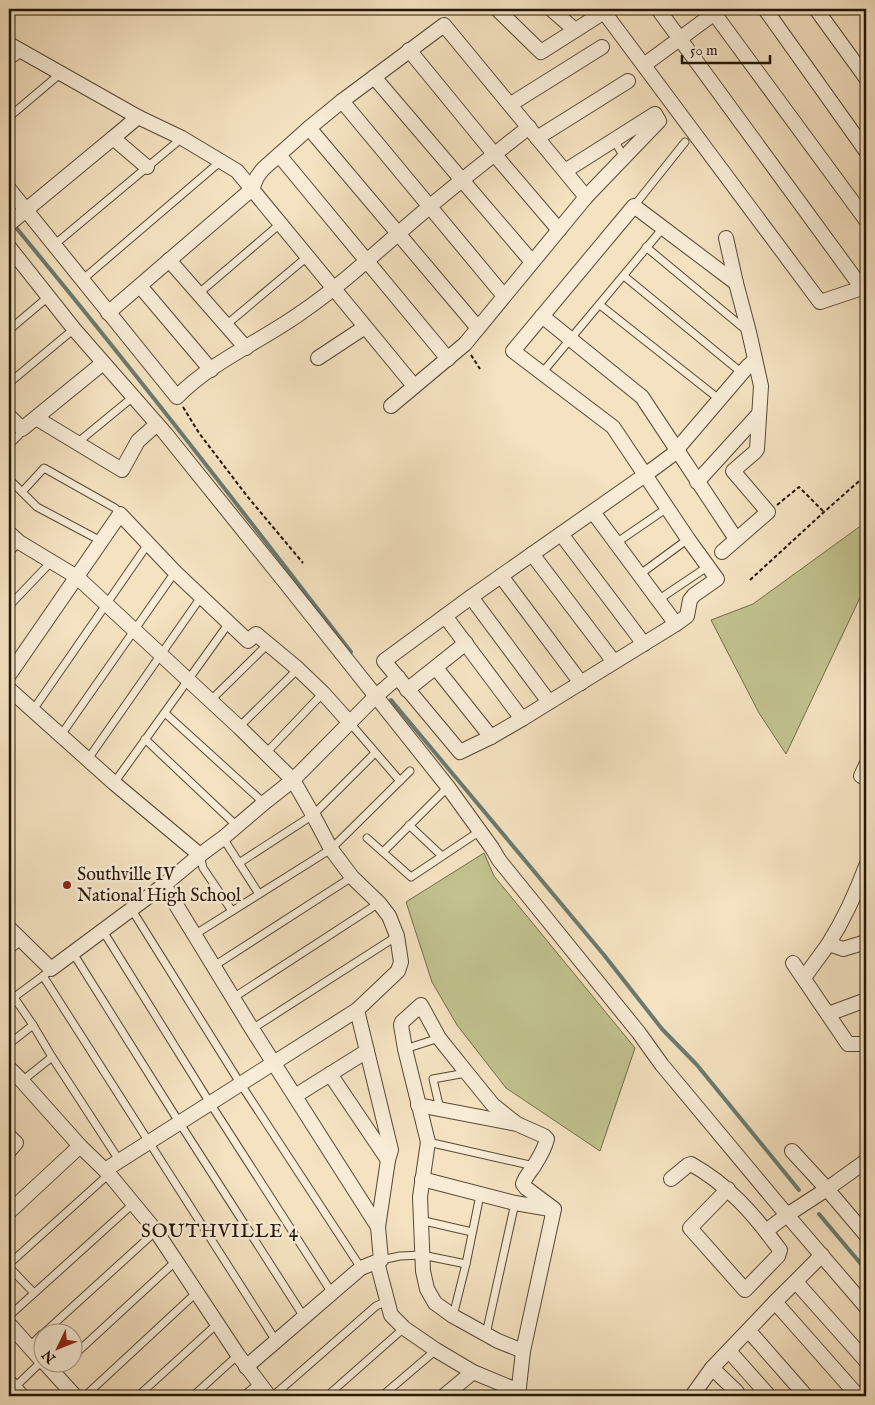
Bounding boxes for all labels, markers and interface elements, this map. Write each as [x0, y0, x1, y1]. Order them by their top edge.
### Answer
scale bar [682, 32, 770, 64]
text: 50 m [690, 41, 718, 60]
place label: Southville IV National High School [77, 864, 241, 908]
marker: Southville IV National High School [61, 879, 73, 891]
district label: SOUTHVILLE 4 [141, 1220, 299, 1244]
north arrow [32, 1322, 82, 1372]
text: N [39, 1346, 61, 1367]

